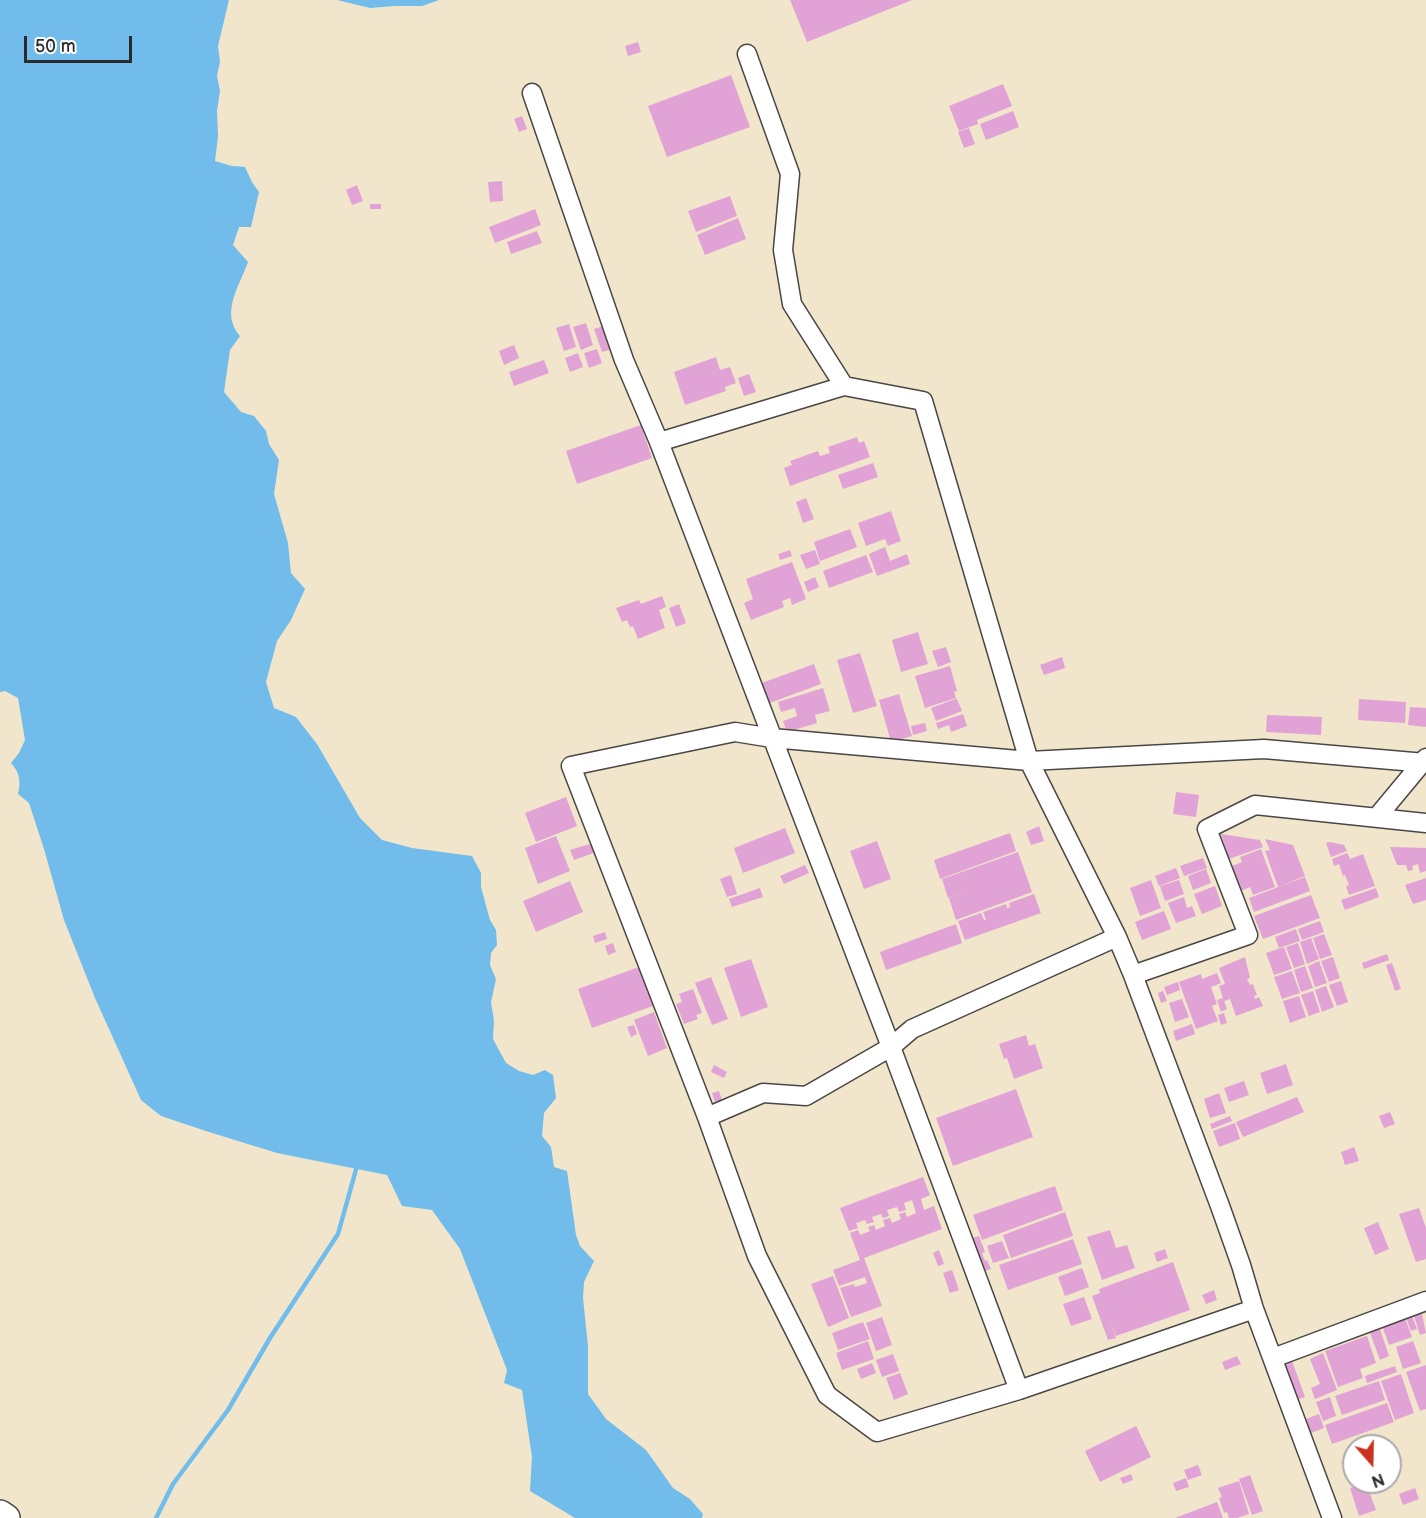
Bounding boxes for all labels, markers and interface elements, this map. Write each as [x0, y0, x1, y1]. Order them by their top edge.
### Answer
scale bar [27, 24, 135, 62]
text: 50 m [35, 36, 76, 57]
north arrow [1342, 1434, 1402, 1494]
text: N [1369, 1469, 1387, 1490]

